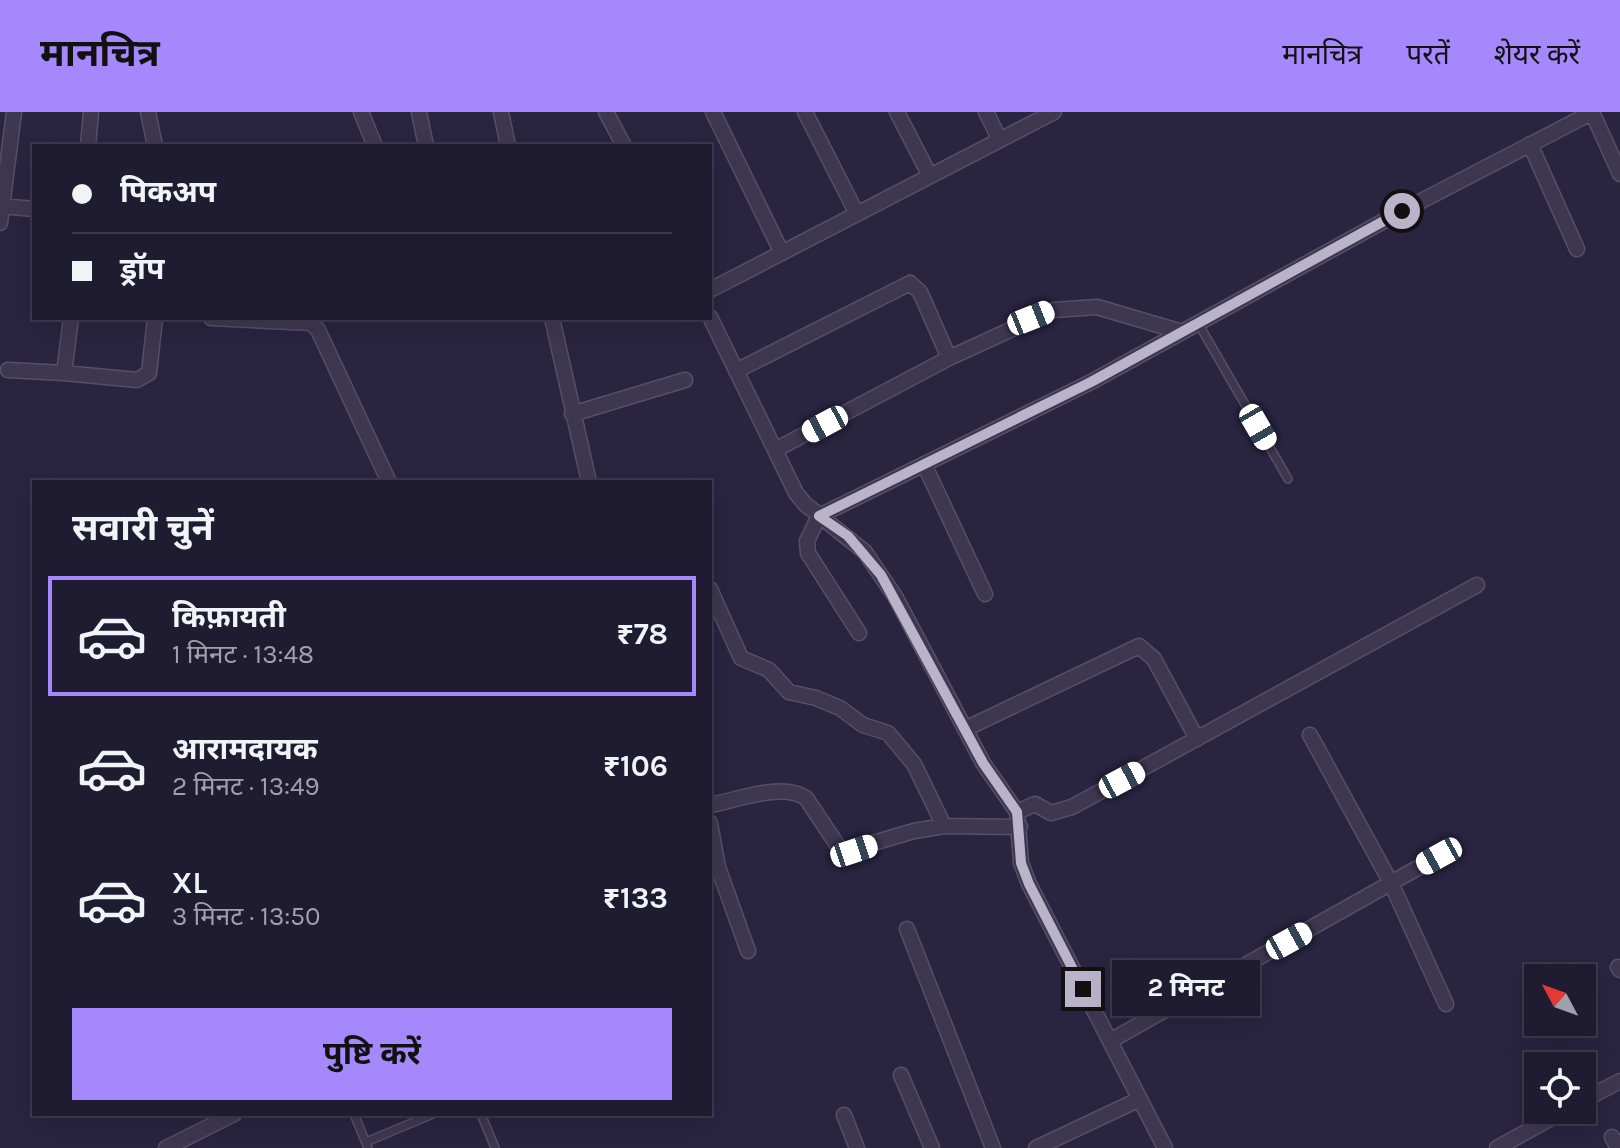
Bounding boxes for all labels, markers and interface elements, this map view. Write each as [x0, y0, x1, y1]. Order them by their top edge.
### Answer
text: मानचित्र [40, 31, 160, 76]
text: मानचित्र [1282, 38, 1362, 71]
text: परतें [1406, 38, 1450, 71]
text: शेयर करें [1494, 38, 1580, 71]
text: पिकअप [120, 174, 216, 210]
route start [1384, 193, 1420, 229]
text: ड्रॉप [120, 251, 164, 287]
car [1004, 298, 1058, 338]
car [1236, 400, 1280, 454]
car [798, 402, 852, 446]
text: सवारी चुनें [72, 507, 214, 549]
text: किफ़ायती [172, 599, 286, 635]
icon: car [76, 600, 148, 672]
text: ₹78 [617, 616, 668, 652]
text: 1 मिनट · 13:48 [172, 639, 314, 670]
text: आरामदायक [172, 731, 318, 767]
icon: car [76, 732, 148, 804]
text: ₹106 [603, 748, 668, 784]
car [1095, 758, 1149, 802]
text: 2 मिनट · 13:49 [172, 771, 320, 802]
car [827, 832, 881, 870]
car [1412, 834, 1466, 878]
icon: car [76, 864, 148, 936]
text: XL [172, 865, 207, 901]
text: ₹133 [603, 880, 668, 916]
text: 3 मिनट · 13:50 [172, 901, 320, 932]
car [1262, 919, 1316, 963]
callout: 2 मिनट [1111, 961, 1259, 1017]
north arrow [1524, 964, 1596, 1036]
map controls [1524, 964, 1596, 1124]
route end [1065, 971, 1101, 1007]
text: 2 मिनट [1148, 972, 1224, 1003]
button: पुष्टि करें [72, 1008, 672, 1100]
button: locate [1524, 1052, 1596, 1124]

